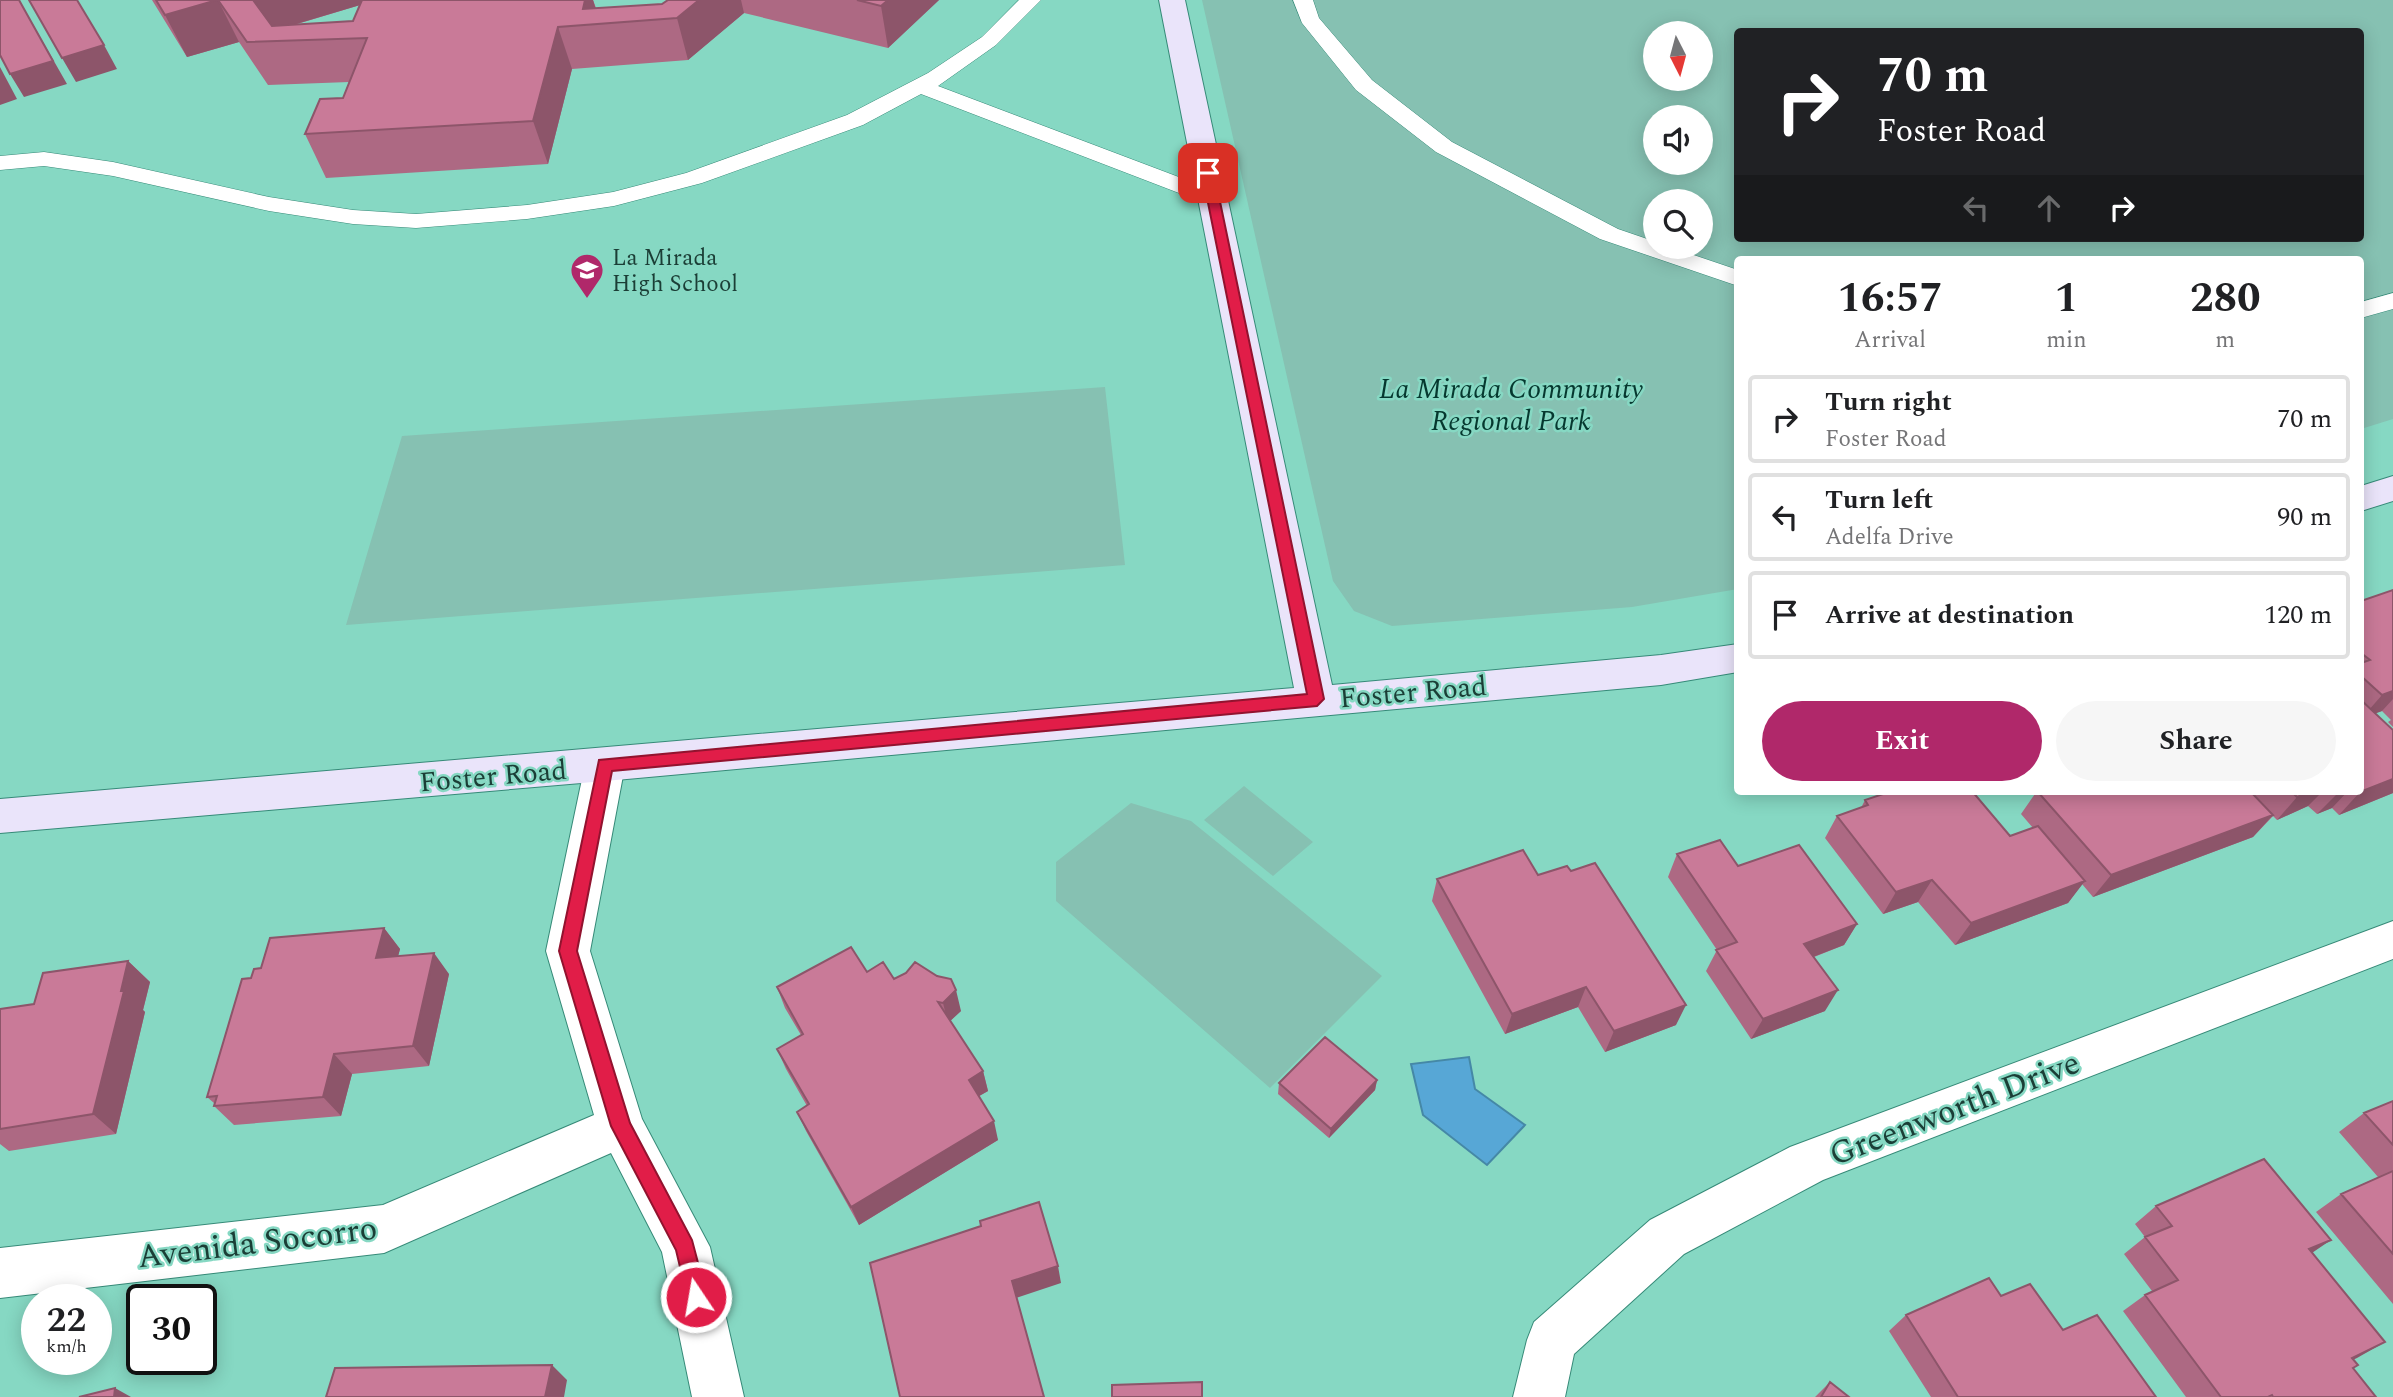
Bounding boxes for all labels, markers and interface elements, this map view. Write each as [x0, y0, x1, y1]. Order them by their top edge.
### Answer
north arrow [1643, 21, 1713, 91]
map controls [1643, 21, 1713, 259]
text: 70 m [1877, 39, 1988, 114]
icon: right [1762, 56, 1853, 147]
button: sound [1643, 105, 1713, 175]
text: Foster Road [1877, 107, 2046, 156]
pin [1178, 143, 1238, 203]
icon: arrive [1189, 154, 1227, 192]
button: search [1643, 189, 1713, 259]
icon: left [1957, 189, 1995, 227]
icon: ahead [2030, 189, 2068, 227]
icon: right [2103, 189, 2141, 227]
place label: La Mirada High School [612, 241, 738, 302]
school or university icon: La Mirada High School [568, 251, 606, 300]
text: 16:57 [1837, 267, 1943, 330]
text: 1 [2055, 267, 2078, 330]
text: 280 [2190, 267, 2261, 330]
text: Arrival [1854, 323, 1926, 358]
text: min [2046, 323, 2087, 358]
text: m [2215, 323, 2235, 358]
park label: La Mirada Community Regional Park [1379, 368, 1644, 443]
text: Turn right [1825, 382, 1952, 422]
text: 70 m [2277, 399, 2332, 439]
icon: right [1766, 400, 1804, 438]
text: Foster Road [1825, 422, 1947, 457]
text: Turn left [1825, 480, 1933, 520]
text: 90 m [2277, 497, 2332, 537]
icon: left [1766, 498, 1804, 536]
text: Adelfa Drive [1825, 520, 1954, 555]
text: Arrive at destination [1825, 595, 2074, 635]
text: 120 m [2264, 595, 2332, 635]
icon: arrive [1766, 596, 1804, 634]
street label: Foster Road [1338, 665, 1489, 720]
button: Exit [1762, 701, 2042, 781]
button: Share [2056, 701, 2336, 781]
street label: Foster Road [418, 749, 569, 804]
street label: Greenworth Drive [1822, 1038, 2087, 1180]
street label: Avenida Socorro [134, 1203, 380, 1283]
position arrow [659, 1260, 733, 1334]
speed limit sign: 30 [126, 1284, 217, 1375]
text: 22 [47, 1294, 86, 1347]
text: km/h [46, 1333, 87, 1360]

